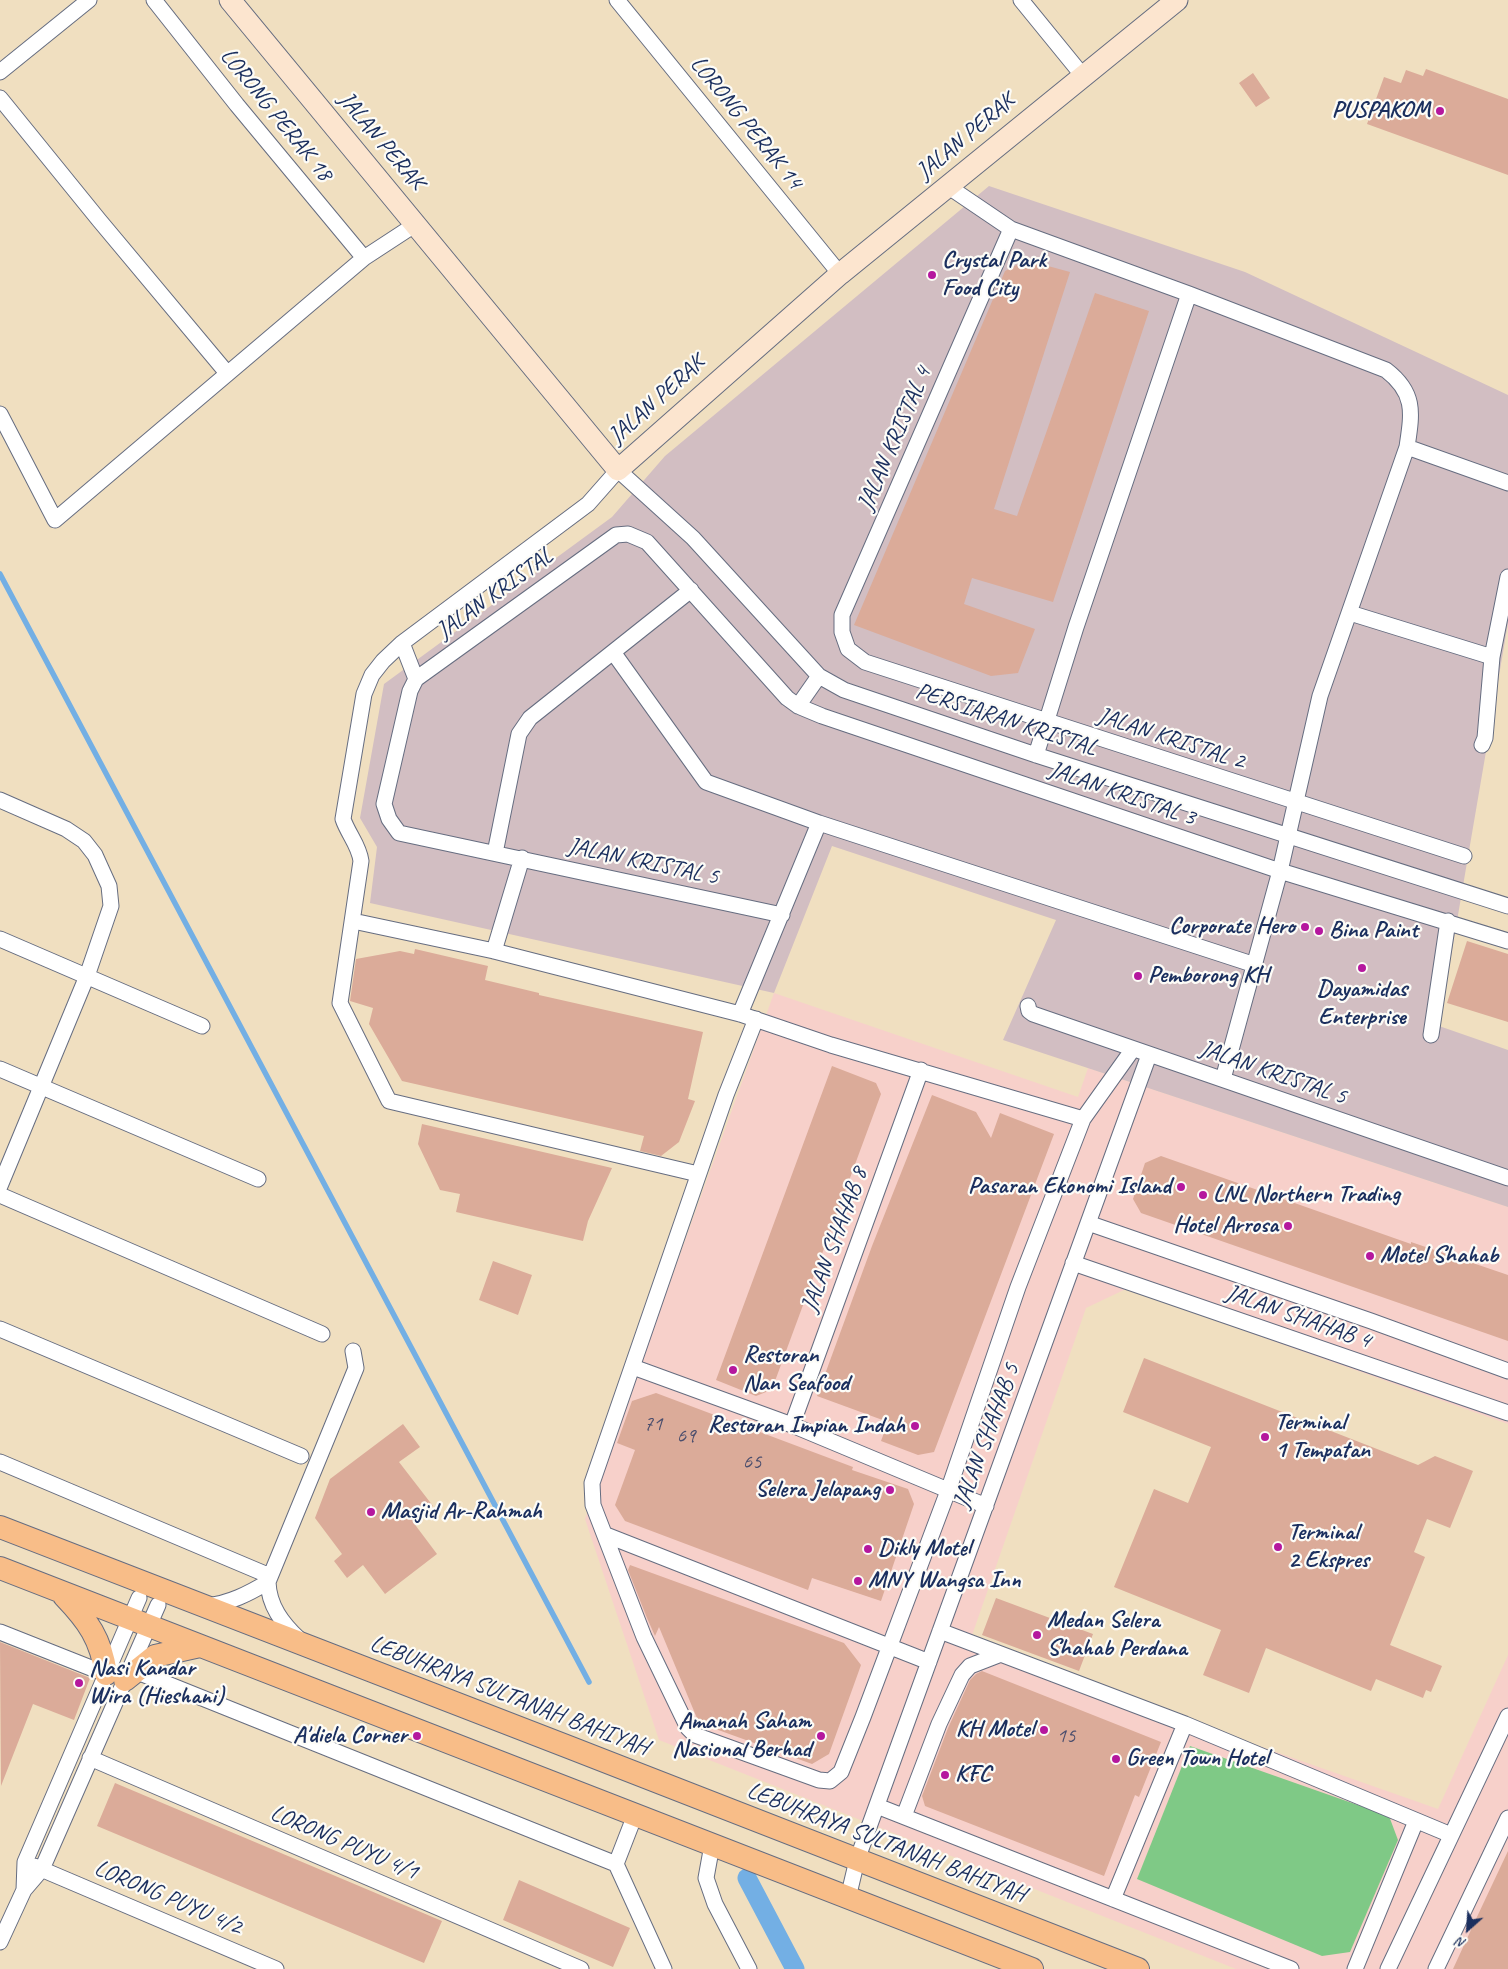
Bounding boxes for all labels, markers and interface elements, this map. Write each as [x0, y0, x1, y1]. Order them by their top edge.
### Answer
street label: LORONG PERAK 18 [213, 42, 339, 188]
street label: LORONG PERAK 14 [683, 50, 809, 196]
street label: JALAN PERAK [332, 86, 430, 196]
street label: JALAN PERAK [911, 88, 1021, 186]
place label: PUSPAKOM [1332, 97, 1430, 125]
marker: PUSPAKOM [1434, 105, 1446, 117]
place label: Crystal Park Food City [942, 247, 1046, 303]
marker: Crystal Park Food City [926, 269, 938, 281]
street label: JALAN PERAK [603, 349, 711, 451]
street label: JALAN KRISTAL 4 [852, 363, 938, 515]
street label: JALAN KRISTAL [431, 542, 559, 646]
street label: PERSIARAN KRISTAL [912, 677, 1100, 763]
street label: JALAN KRISTAL 2 [1094, 702, 1248, 776]
street label: JALAN KRISTAL 3 [1045, 755, 1199, 833]
street label: JALAN KRISTAL 5 [565, 832, 721, 892]
place label: Corporate Hero [1169, 913, 1295, 941]
place label: Bina Paint [1329, 917, 1418, 945]
marker: Corporate Hero [1299, 921, 1311, 933]
marker: Bina Paint [1313, 925, 1325, 937]
place label: Pemborong KH [1148, 962, 1269, 990]
marker: Dayamidas Enterprise [1356, 962, 1368, 974]
marker: Pemborong KH [1132, 970, 1144, 982]
place label: Dayamidas Enterprise [1317, 976, 1407, 1032]
street label: JALAN KRISTAL 5 [1196, 1034, 1350, 1112]
street label: JALAN SHAHAB 8 [796, 1164, 874, 1316]
place label: Pasaran Ekonomi Island [968, 1173, 1171, 1201]
marker: Pasaran Ekonomi Island [1175, 1181, 1187, 1193]
place label: LNL Northern Trading [1213, 1181, 1400, 1209]
marker: LNL Northern Trading [1197, 1189, 1209, 1201]
place label: Hotel Arrosa [1173, 1212, 1278, 1240]
marker: Hotel Arrosa [1282, 1220, 1294, 1232]
place label: Motel Shahab [1380, 1242, 1498, 1270]
marker: Motel Shahab [1364, 1250, 1376, 1262]
street label: JALAN SHAHAB 4 [1222, 1279, 1374, 1355]
place label: Restoran Nan Seafood [743, 1342, 849, 1398]
street label: JALAN SHAHAB 5 [948, 1360, 1026, 1512]
marker: Restoran Nan Seafood [727, 1364, 739, 1376]
place label: Terminal 1 Tempatan [1275, 1409, 1370, 1465]
house number: 71 [644, 1411, 662, 1437]
place label: Restoran Impian Indah [708, 1412, 905, 1440]
marker: Restoran Impian Indah [909, 1420, 921, 1432]
house number: 69 [677, 1423, 695, 1449]
marker: Terminal 1 Tempatan [1259, 1431, 1271, 1443]
house number: 65 [743, 1449, 761, 1475]
place label: Selera Jelapang [755, 1476, 880, 1504]
marker: Selera Jelapang [884, 1484, 896, 1496]
place label: Masjid Ar-Rahmah [381, 1498, 542, 1526]
marker: Masjid Ar-Rahmah [365, 1506, 377, 1518]
place label: Terminal 2 Ekspres [1288, 1519, 1369, 1575]
place label: Dikly Motel [878, 1535, 971, 1563]
marker: Terminal 2 Ekspres [1272, 1541, 1284, 1553]
marker: Dikly Motel [862, 1543, 874, 1555]
place label: MNY Wangsa Inn [868, 1567, 1021, 1595]
marker: MNY Wangsa Inn [852, 1575, 864, 1587]
place label: Medan Selera Shahab Perdana [1047, 1607, 1187, 1663]
marker: Medan Selera Shahab Perdana [1031, 1629, 1043, 1641]
street label: LEBUHRAYA SULTANAH BAHIYAH [366, 1630, 652, 1762]
place label: Nasi Kandar Wira (Hieshani) [89, 1655, 224, 1711]
marker: Nasi Kandar Wira (Hieshani) [73, 1677, 85, 1689]
place label: Amanah Saham Nasional Berhad [672, 1708, 811, 1764]
place label: KH Motel [956, 1716, 1034, 1744]
place label: A'diela Corner [293, 1722, 407, 1750]
house number: 15 [1057, 1723, 1075, 1749]
marker: KH Motel [1038, 1724, 1050, 1736]
marker: A'diela Corner [411, 1730, 423, 1742]
marker: Amanah Saham Nasional Berhad [815, 1730, 827, 1742]
place label: Green Town Hotel [1126, 1745, 1269, 1773]
marker: Green Town Hotel [1110, 1753, 1122, 1765]
place label: KFC [955, 1761, 991, 1789]
marker: KFC [939, 1769, 951, 1781]
street label: LEBUHRAYA SULTANAH BAHIYAH [743, 1777, 1029, 1909]
street label: LORONG PUYU 4/1 [266, 1799, 422, 1887]
street label: LORONG PUYU 4/2 [90, 1854, 246, 1942]
north arrow [1443, 1904, 1493, 1954]
text: N [1454, 1933, 1469, 1952]

